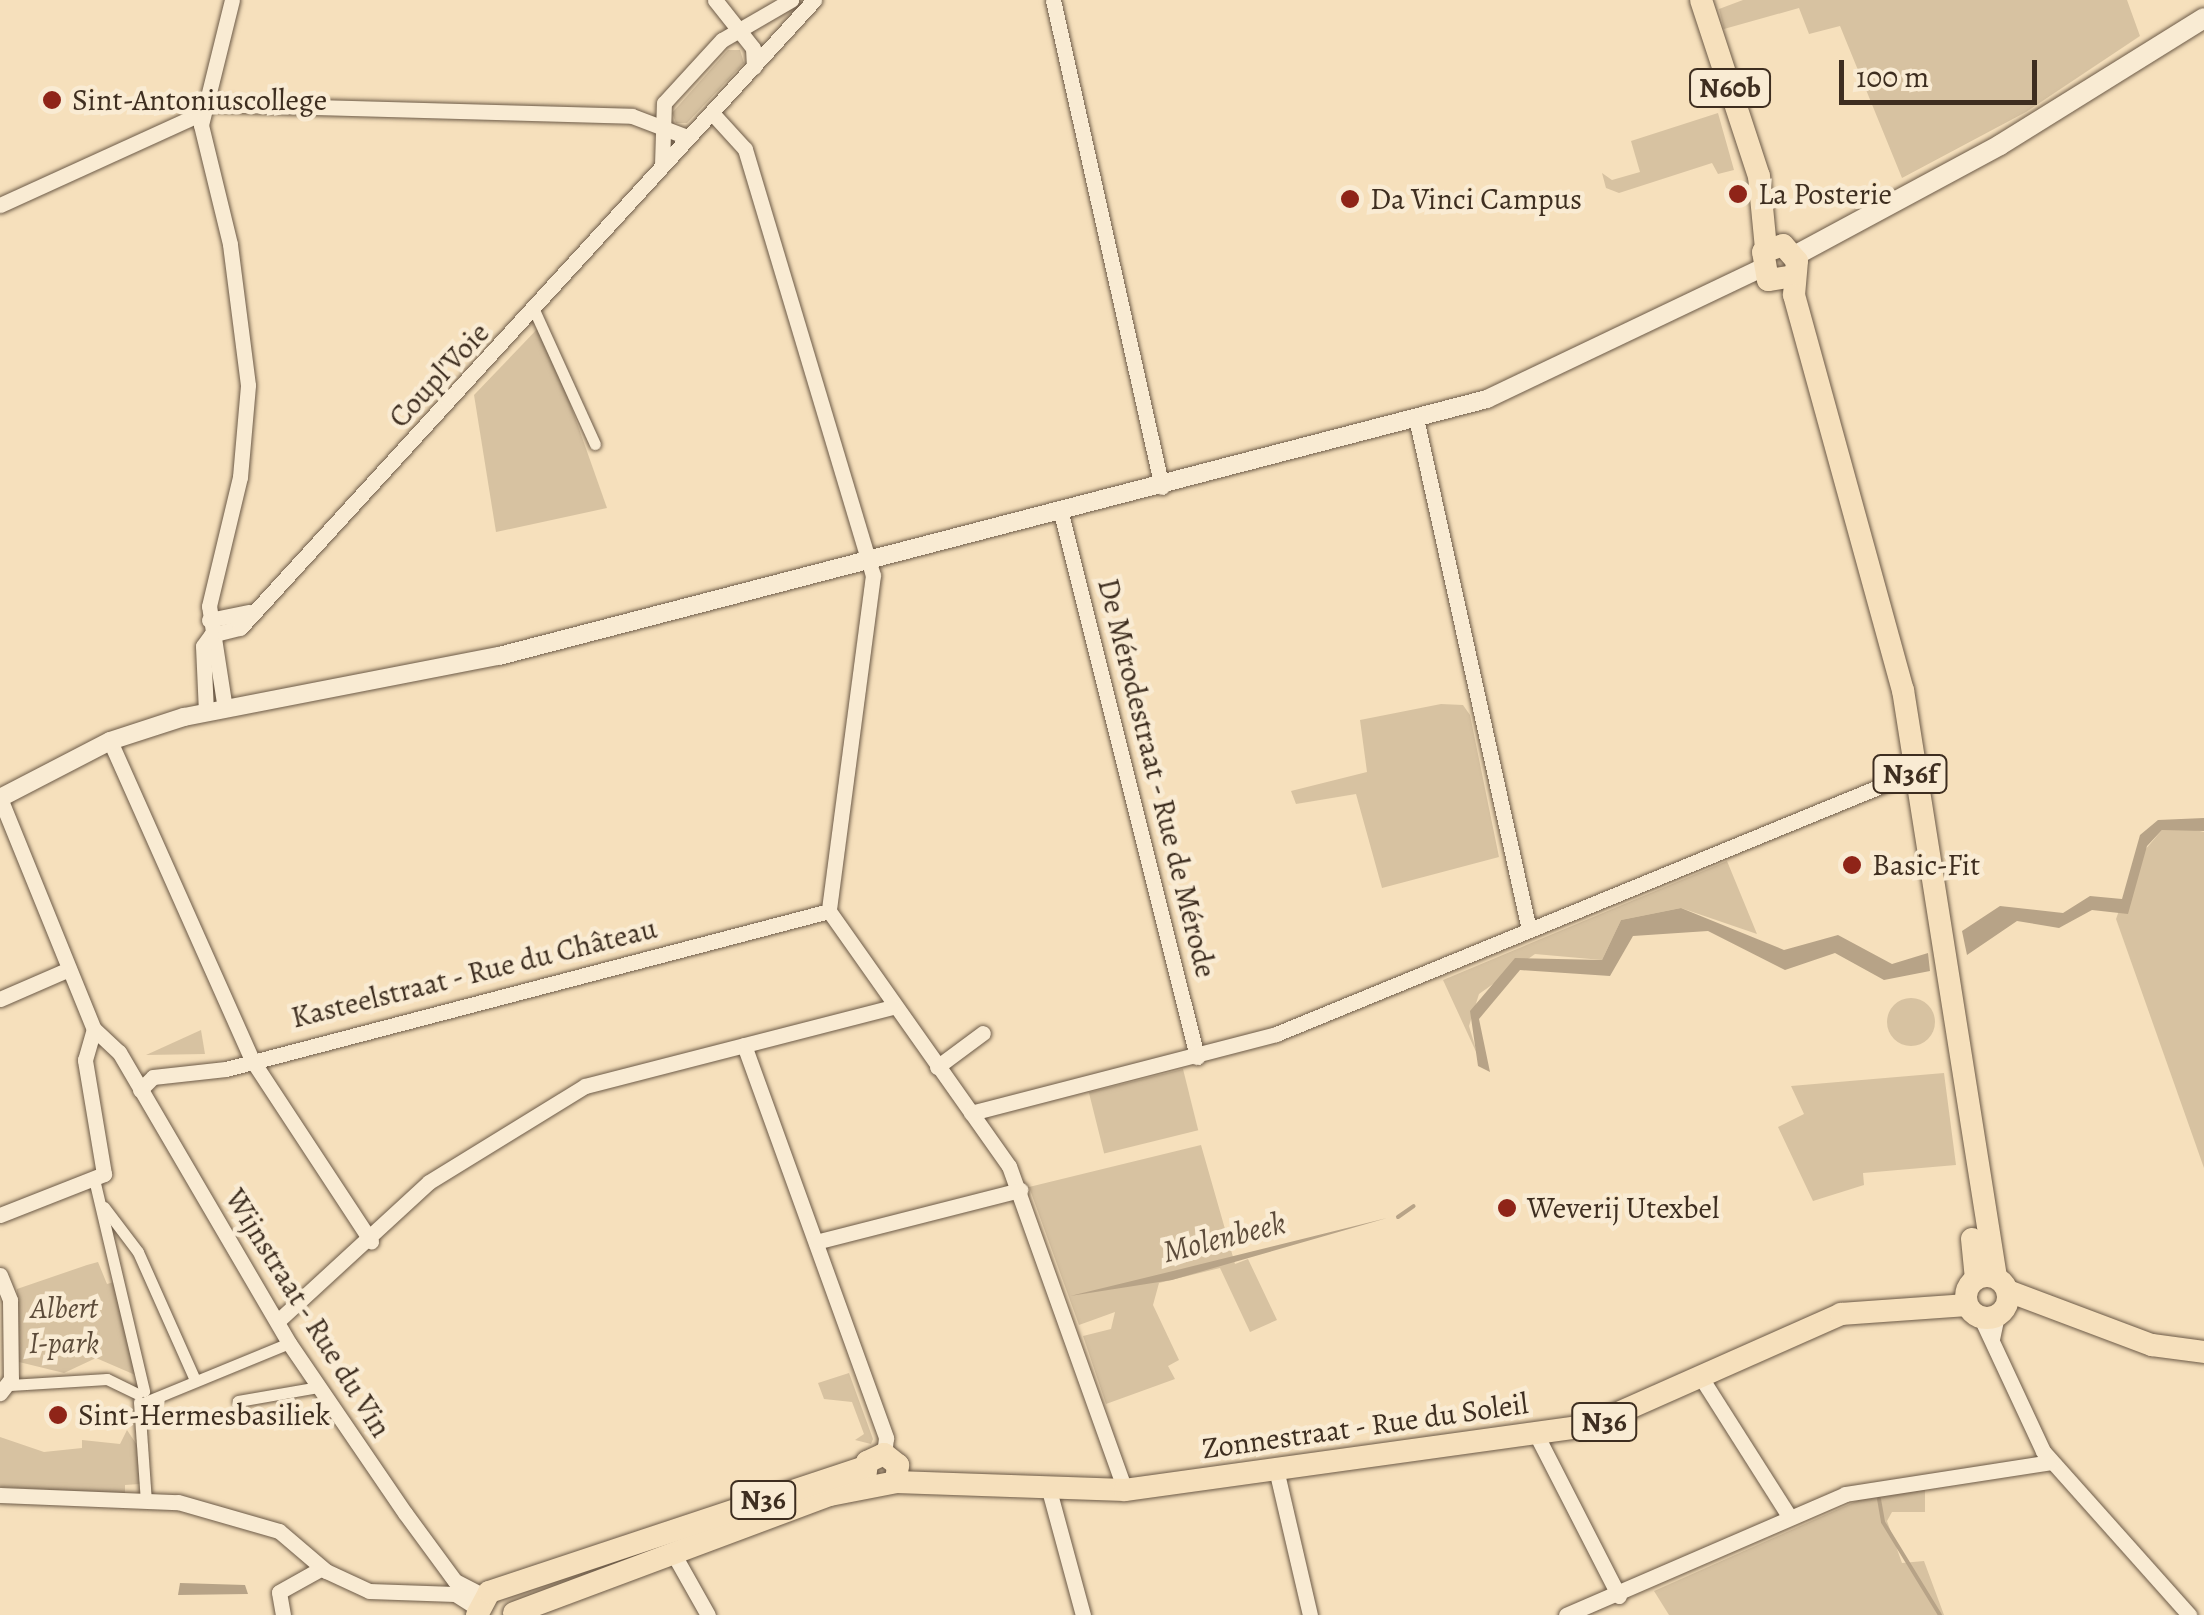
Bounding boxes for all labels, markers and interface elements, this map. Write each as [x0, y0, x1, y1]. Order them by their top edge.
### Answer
scale bar [1844, 40, 2042, 102]
text: 100 m [1856, 57, 1929, 97]
road number: N60b [1688, 65, 1772, 111]
place label: Sint-Antoniuscollege [72, 82, 327, 118]
marker: Sint-Antoniuscollege [41, 89, 63, 111]
place label: La Posterie [1758, 176, 1892, 212]
place label: Da Vinci Campus [1370, 181, 1582, 217]
marker: La Posterie [1727, 183, 1749, 205]
marker: Da Vinci Campus [1339, 188, 1361, 210]
street label: Coupl'Voie [381, 315, 497, 435]
street label: De Mérodestraat - Rue de Mérode [1090, 574, 1224, 982]
road number: N36f [1870, 751, 1950, 797]
place label: Basic-Fit [1872, 847, 1980, 883]
marker: Basic-Fit [1841, 854, 1863, 876]
street label: Kasteelstraat - Rue du Château [287, 910, 661, 1036]
street label: Wijnstraat - Rue du Vin [217, 1182, 399, 1444]
place label: Weverij Utexbel [1527, 1190, 1719, 1226]
marker: Weverij Utexbel [1496, 1197, 1518, 1219]
water label: Molenbeek [1158, 1203, 1290, 1271]
park label: Albert I-park [29, 1290, 99, 1360]
street label: Zonnestraat - Rue du Soleil [1199, 1385, 1531, 1467]
place label: Sint-Hermesbasiliek [78, 1397, 330, 1433]
road number: N36 [1569, 1399, 1639, 1445]
marker: Sint-Hermesbasiliek [47, 1404, 69, 1426]
road number: N36 [728, 1477, 798, 1523]

